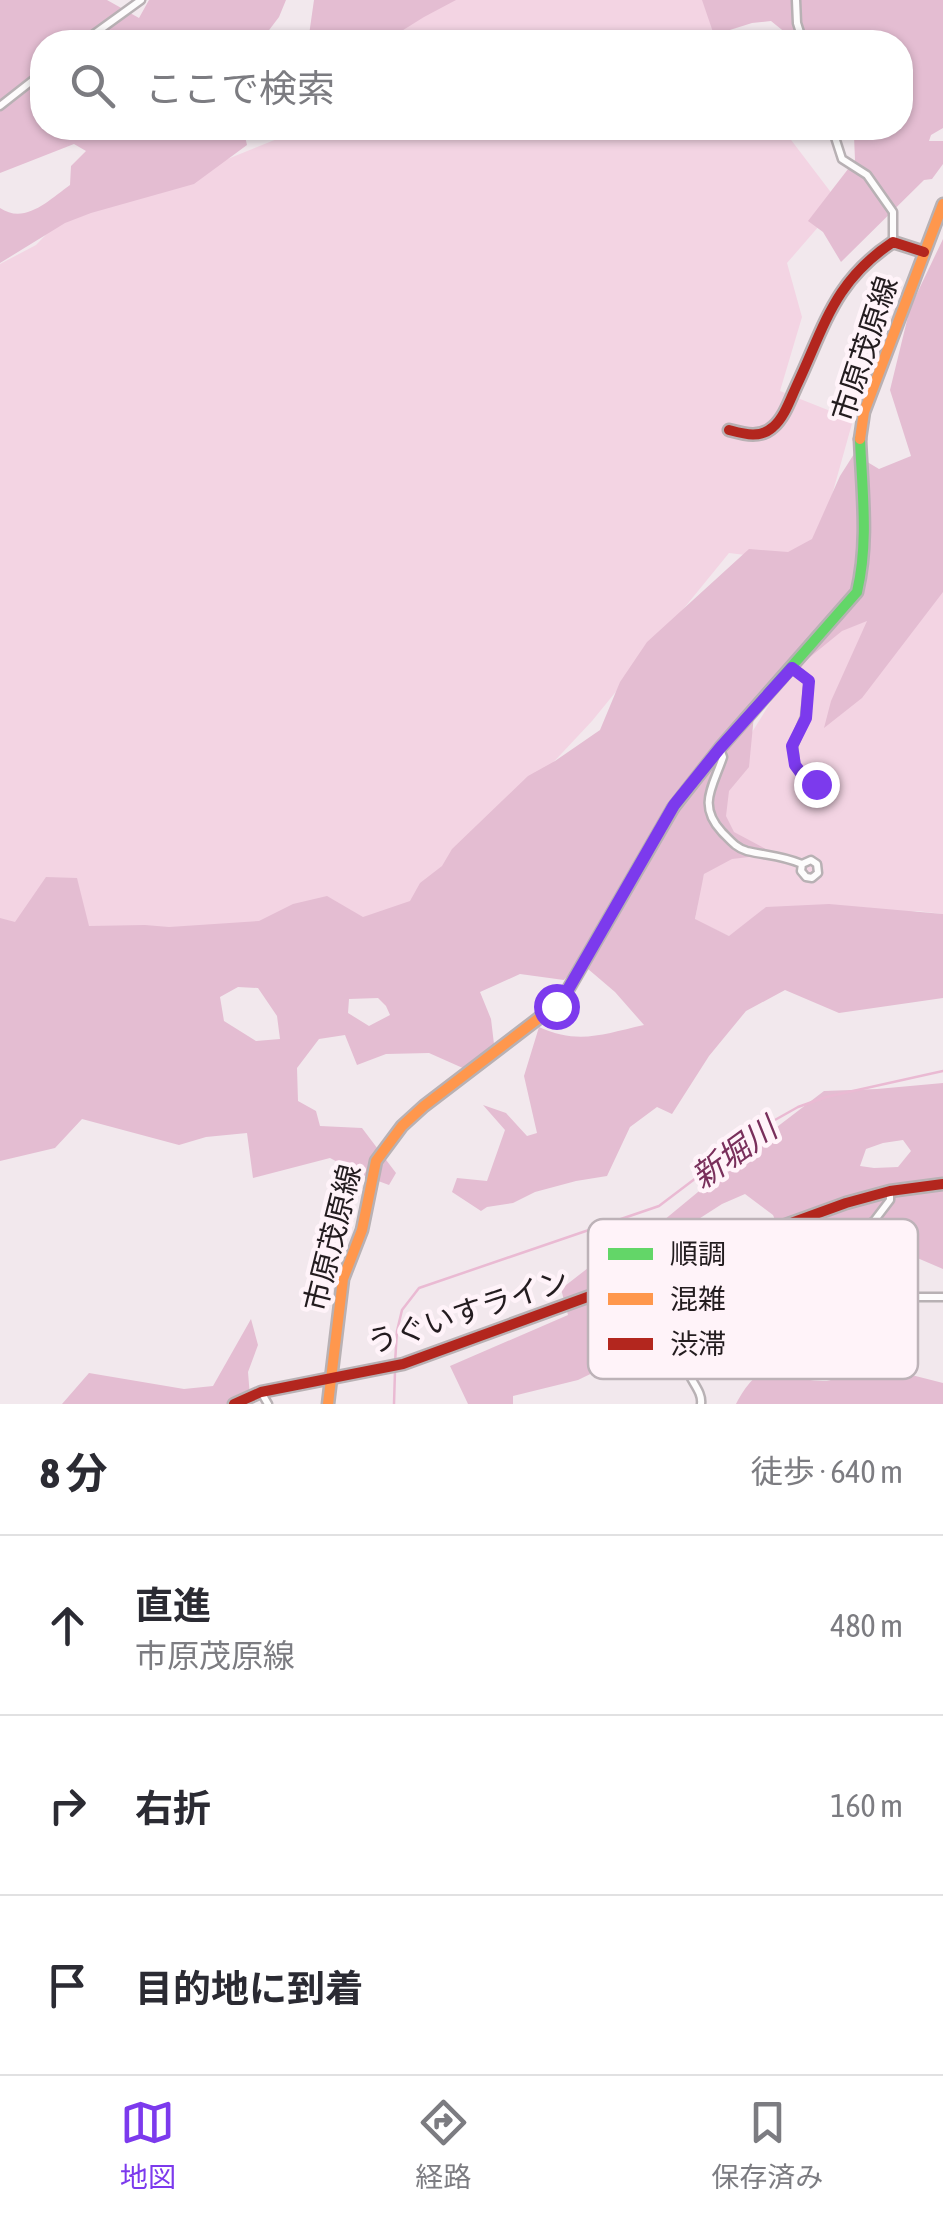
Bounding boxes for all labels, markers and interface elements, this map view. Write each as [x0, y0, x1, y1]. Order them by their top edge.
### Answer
search box [30, 30, 913, 140]
icon: search [65, 58, 120, 113]
text: ここで検索 [145, 67, 335, 110]
street label: 市原茂原線 [825, 272, 903, 425]
route end [794, 762, 840, 808]
route start [534, 984, 580, 1030]
water label: 新堀川 [684, 1108, 786, 1196]
street label: 市原茂原線 [297, 1161, 367, 1315]
legend [588, 1219, 918, 1379]
text: 順調 [670, 1238, 726, 1270]
street label: うぐいすライン [363, 1262, 573, 1360]
text: 混雑 [670, 1283, 726, 1315]
text: 渋滞 [670, 1328, 726, 1360]
text: 8 分 [40, 1449, 108, 1497]
text: 徒歩 · 640 m [751, 1453, 903, 1490]
text: 直進 [135, 1584, 211, 1627]
icon: ahead [40, 1598, 95, 1653]
text: 480 m [830, 1607, 903, 1644]
text: 市原茂原線 [135, 1637, 295, 1674]
icon: right [40, 1778, 95, 1833]
text: 右折 [135, 1787, 211, 1830]
text: 160 m [830, 1787, 903, 1824]
icon: arrive [40, 1958, 95, 2013]
text: 目的地に到着 [135, 1967, 363, 2010]
tab: 地図 [120, 2095, 176, 2195]
tab: 経路 [415, 2095, 471, 2195]
tab: 保存済み [711, 2095, 823, 2195]

